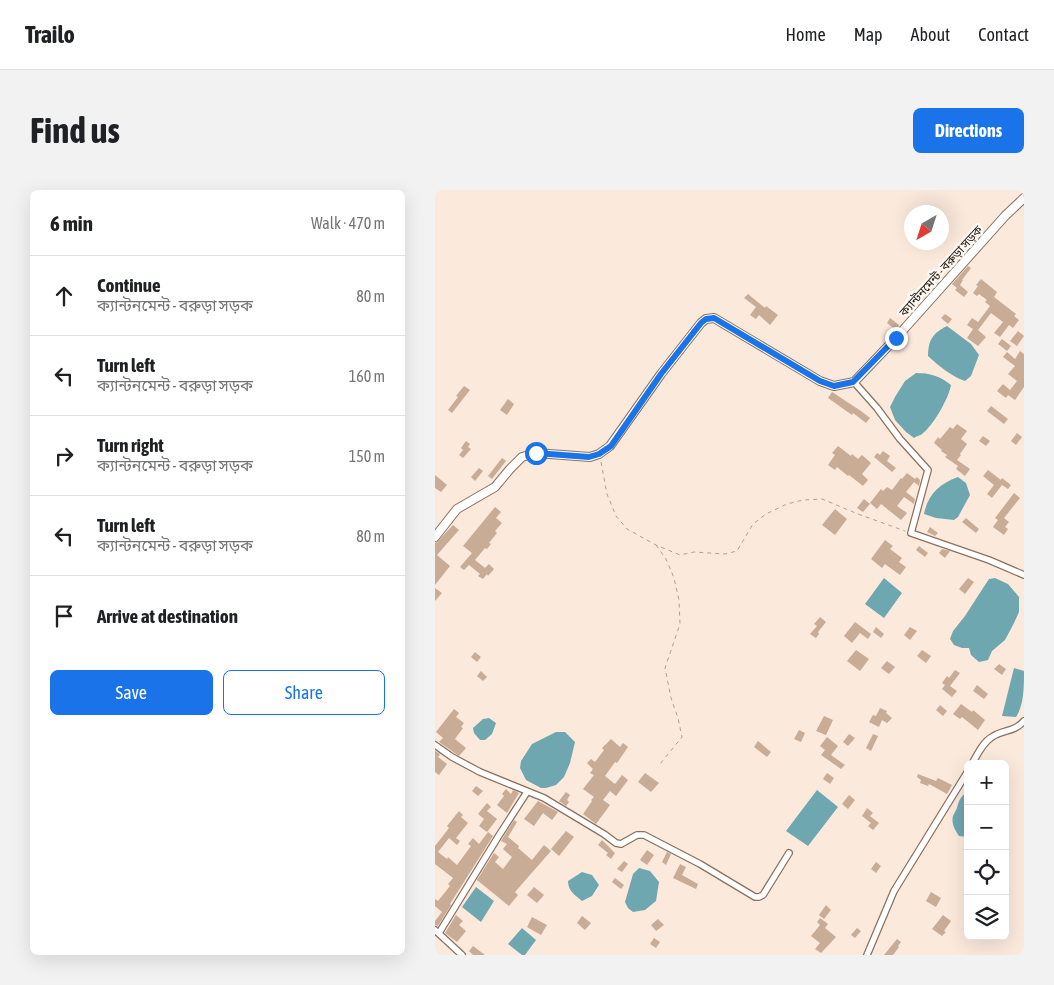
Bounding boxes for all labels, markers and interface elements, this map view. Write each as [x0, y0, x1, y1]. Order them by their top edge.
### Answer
text: Trailo [25, 21, 75, 48]
text: Home [786, 24, 826, 45]
text: Map [854, 24, 883, 45]
text: About [911, 24, 950, 45]
text: Contact [978, 24, 1029, 45]
button: Directions [913, 108, 1024, 153]
text: Find us [30, 110, 120, 150]
north arrow [904, 205, 949, 250]
text: 6 min [50, 211, 93, 235]
text: Walk · 470 m [311, 214, 385, 232]
street label: ক্যান্টনমেন্ট - বরুড়া সড়ক [895, 222, 986, 320]
text: Continue [97, 274, 161, 296]
icon: ahead [50, 282, 78, 310]
text: 80 m [356, 287, 385, 305]
text: ক্যান্টনমেন্ট - বরুড়া সড়ক [97, 296, 253, 314]
route end [885, 327, 908, 350]
text: Turn left [97, 354, 155, 376]
icon: left [50, 362, 78, 390]
text: 160 m [349, 367, 385, 385]
text: ক্যান্টনমেন্ট - বরুড়া সড়ক [97, 376, 253, 394]
text: Turn right [97, 434, 164, 456]
icon: right [50, 442, 78, 470]
route start [525, 442, 548, 465]
text: 150 m [349, 447, 385, 465]
text: ক্যান্টনমেন্ট - বরুড়া সড়ক [97, 456, 253, 474]
text: Turn left [97, 514, 155, 536]
icon: left [50, 522, 78, 550]
text: 80 m [356, 527, 385, 545]
text: ক্যান্টনমেন্ট - বরুড়া সড়ক [97, 536, 253, 554]
icon: arrive [50, 602, 78, 630]
text: Arrive at destination [97, 605, 238, 627]
button: Save [50, 670, 213, 715]
button: Share [223, 670, 385, 715]
map controls [964, 760, 1009, 940]
button: + [964, 760, 1009, 805]
button: − [964, 805, 1009, 850]
button: locate [964, 850, 1009, 895]
button: layers [964, 895, 1009, 940]

